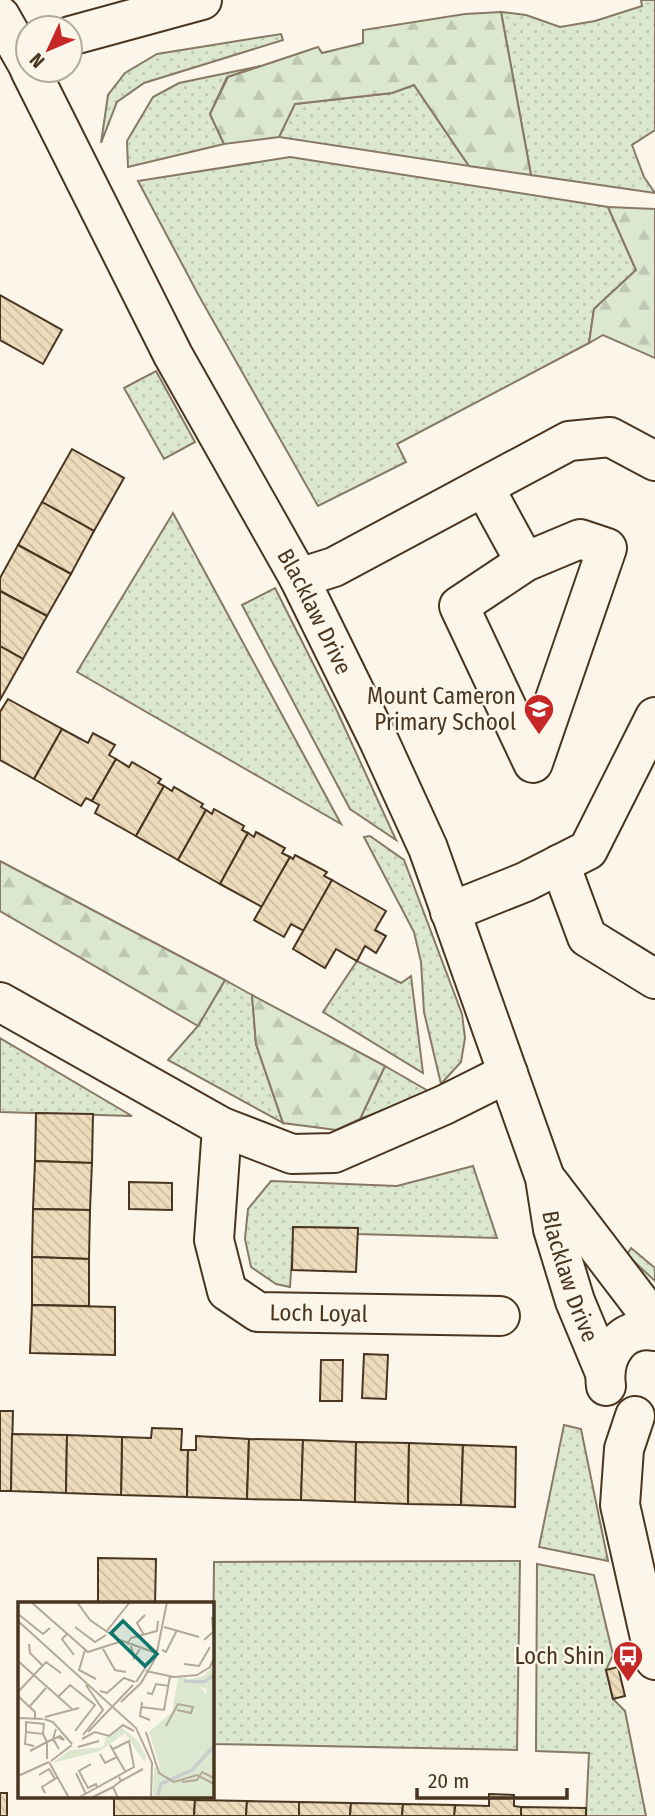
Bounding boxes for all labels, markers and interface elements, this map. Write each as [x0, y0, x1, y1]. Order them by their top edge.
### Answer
north arrow [14, 14, 84, 84]
text: N [25, 48, 49, 73]
street label: Blacklaw Drive [271, 544, 358, 679]
place label: Mount Cameron Primary School [367, 682, 516, 736]
school or university icon: Mount Cameron Primary School [522, 692, 556, 736]
street label: Blacklaw Drive [536, 1209, 604, 1346]
street label: Loch Loyal [269, 1298, 368, 1328]
inset map [18, 1602, 214, 1798]
bus stop icon: Loch Shin [611, 1639, 645, 1683]
place label: Loch Shin [514, 1642, 605, 1670]
scale bar [417, 1756, 568, 1800]
text: 20 m [428, 1768, 469, 1794]

